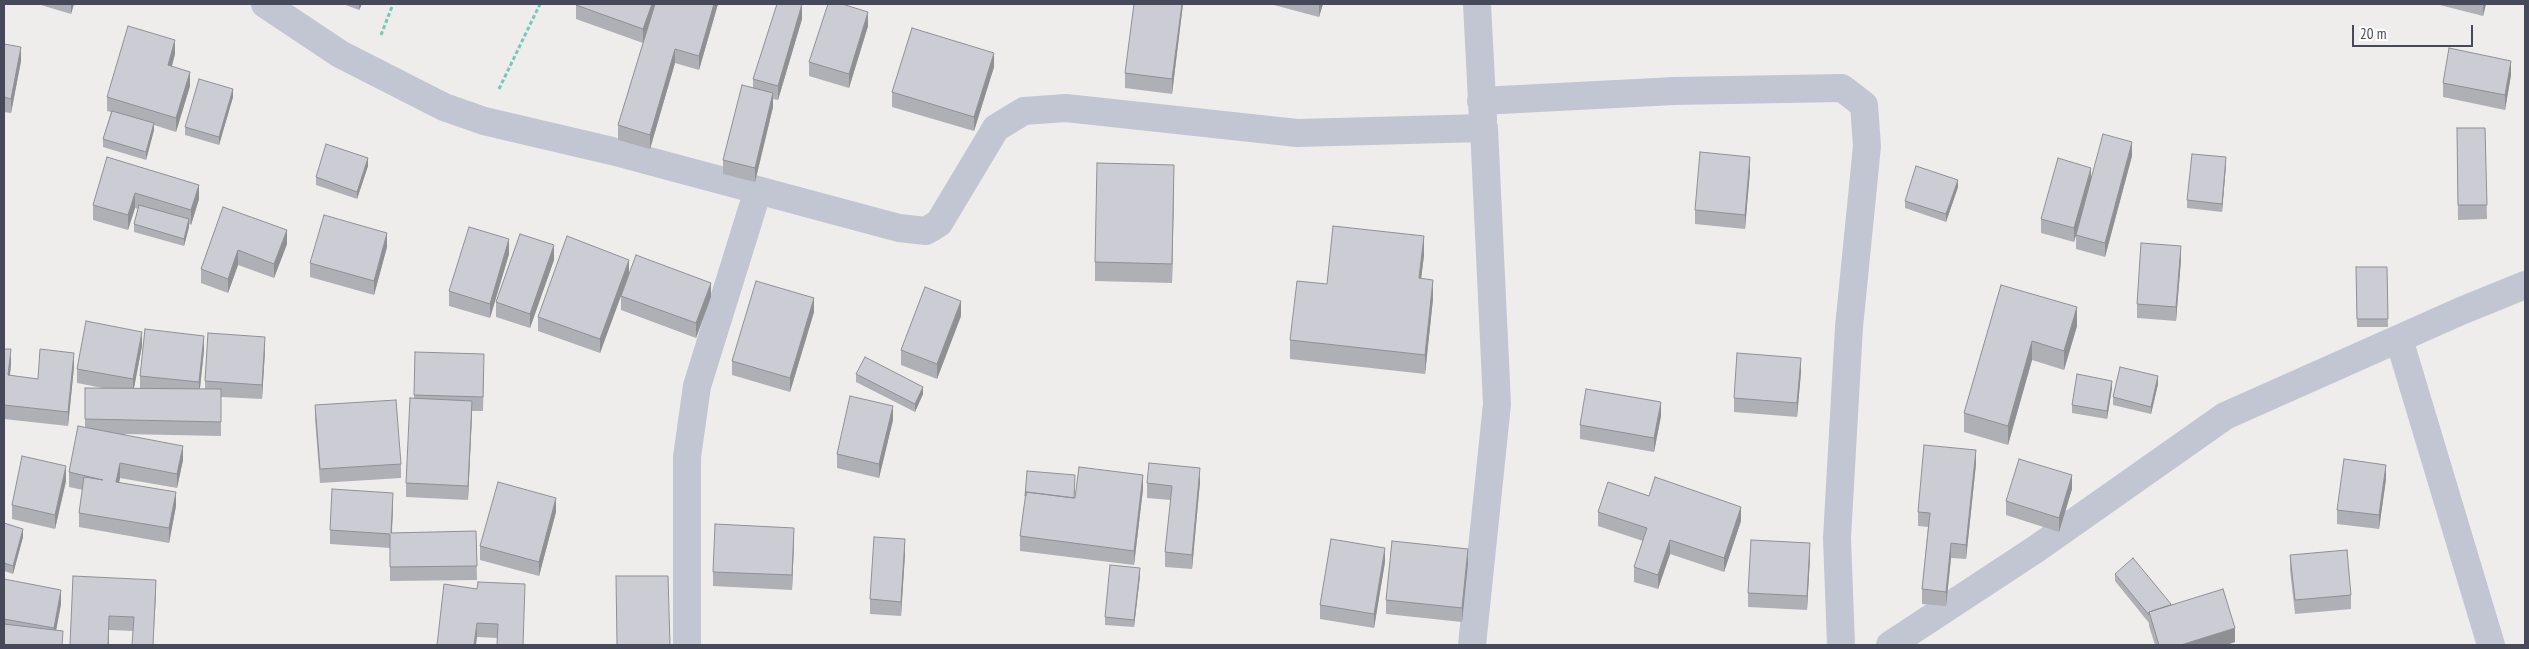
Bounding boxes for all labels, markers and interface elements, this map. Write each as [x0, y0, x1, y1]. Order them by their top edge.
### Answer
scale bar [2354, 15, 2475, 47]
text: 20 m [2360, 24, 2386, 43]

